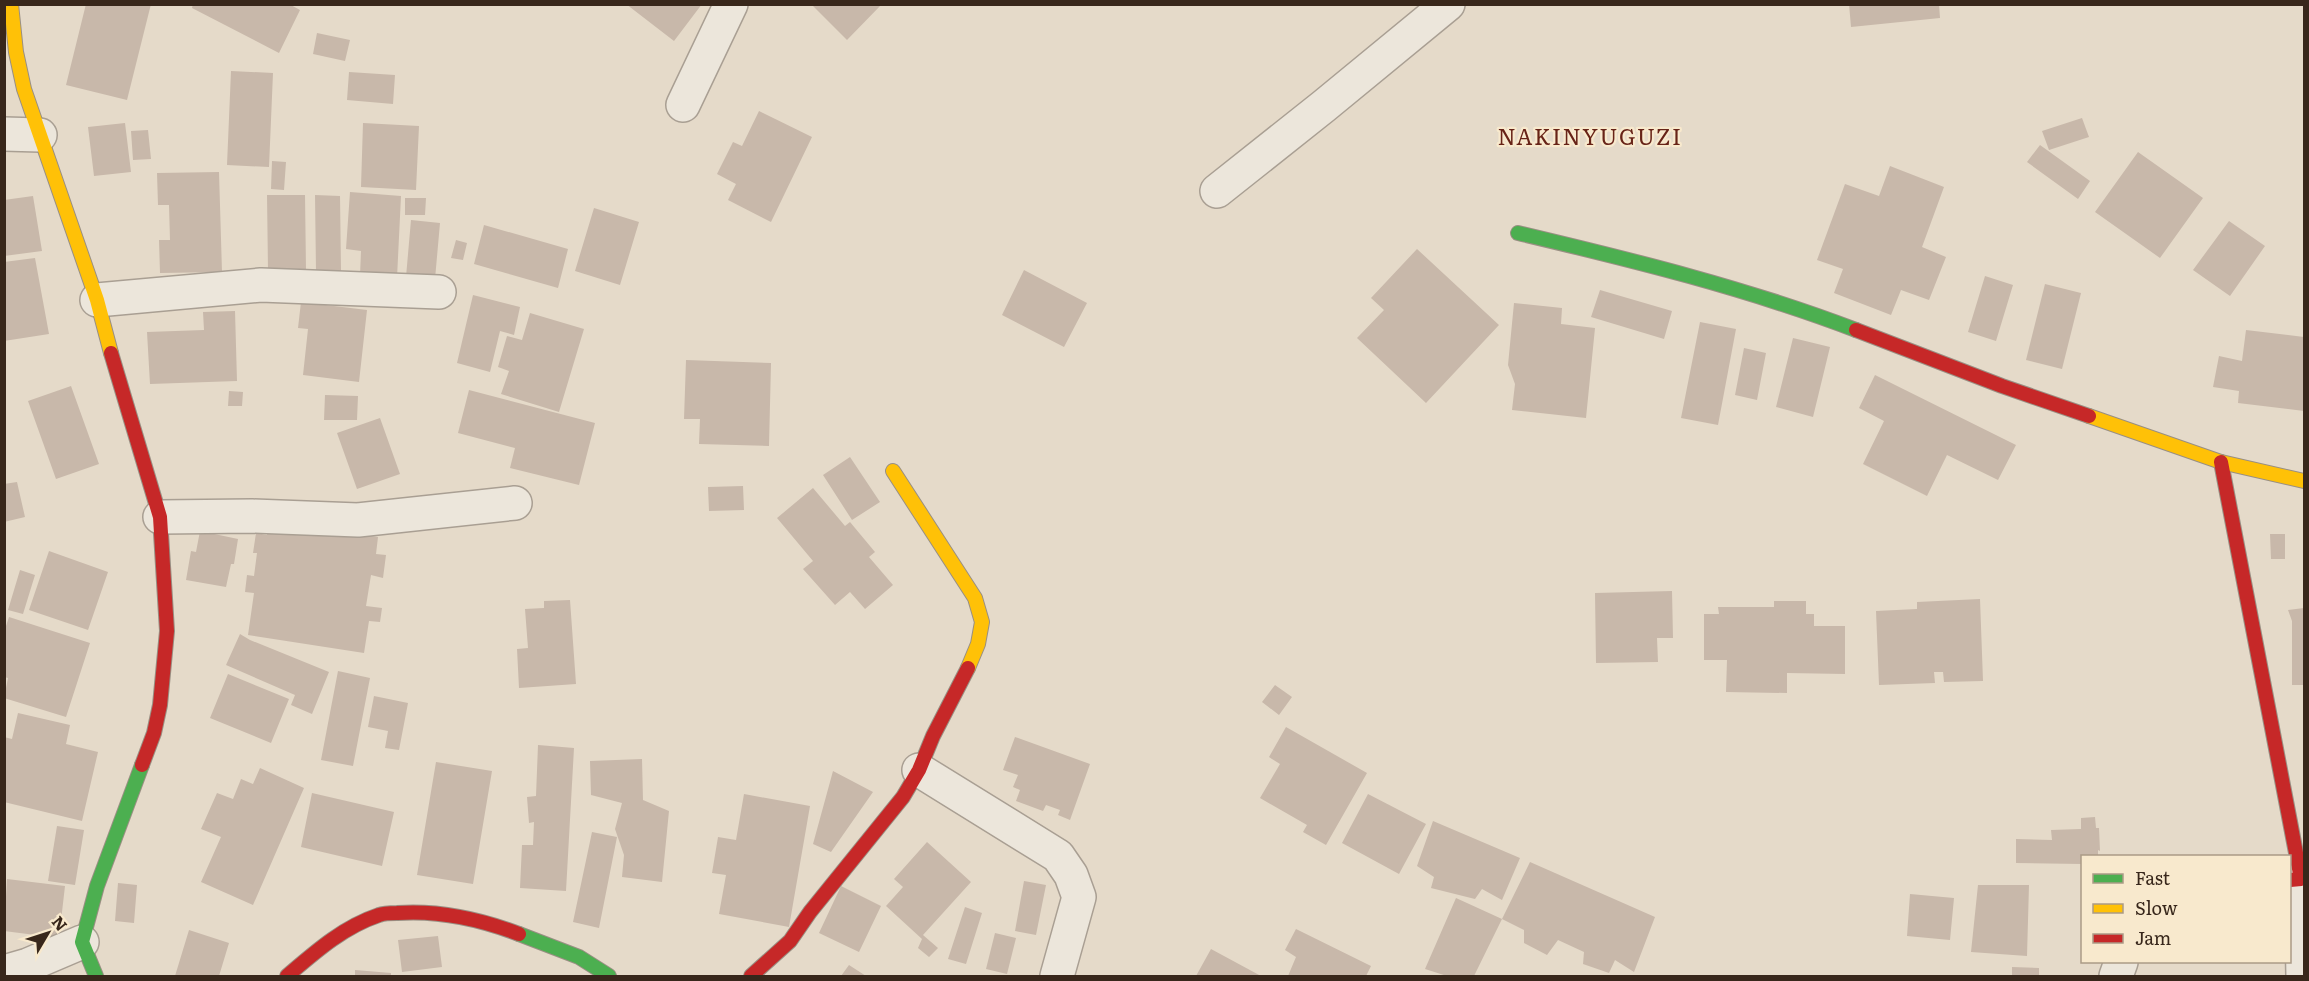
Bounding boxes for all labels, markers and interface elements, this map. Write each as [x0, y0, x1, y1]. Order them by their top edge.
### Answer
district label: NAKINYUGUZI [1497, 119, 1683, 152]
legend [2081, 855, 2291, 963]
text: Fast [2135, 864, 2171, 891]
text: Slow [2135, 894, 2178, 921]
north arrow [18, 903, 78, 963]
text: N [47, 910, 74, 936]
text: Jam [2135, 924, 2171, 951]

